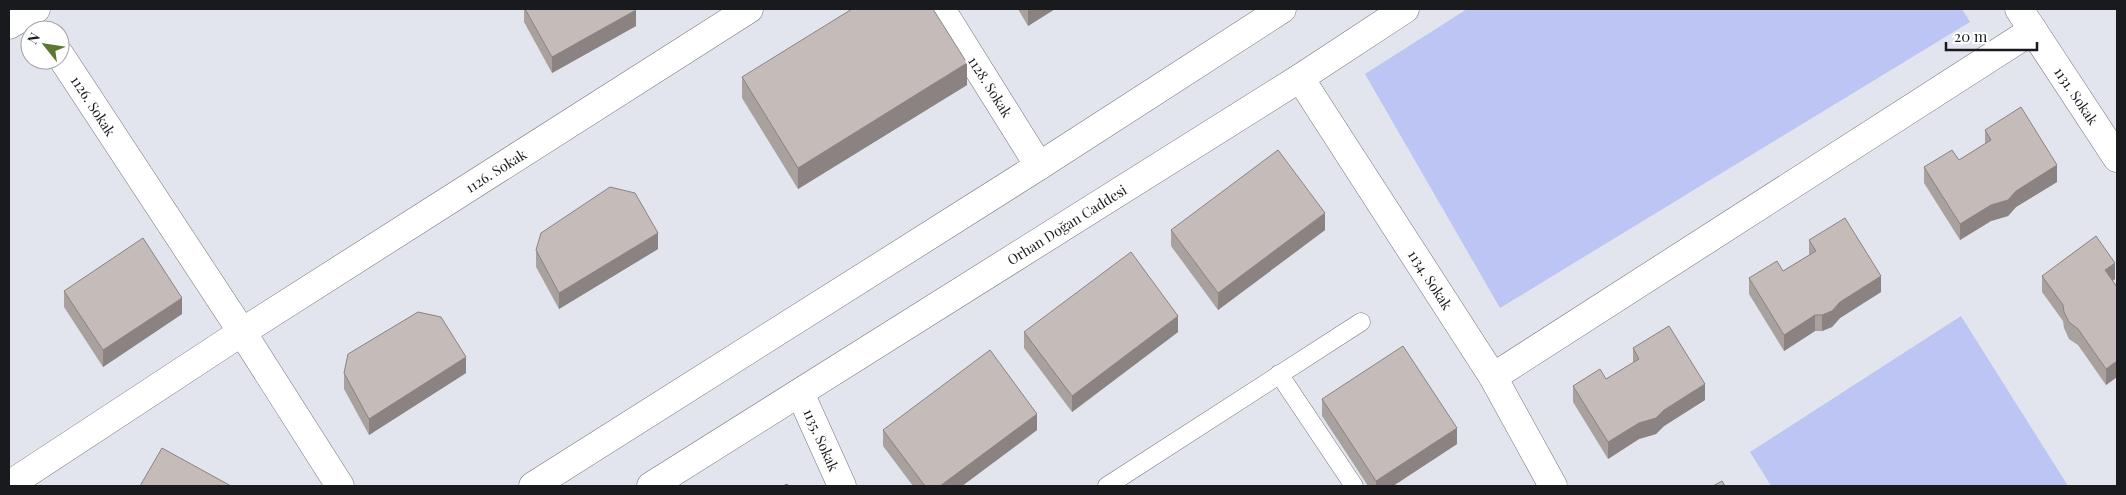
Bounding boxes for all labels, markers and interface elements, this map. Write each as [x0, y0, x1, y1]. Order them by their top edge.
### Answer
north arrow [20, 20, 70, 70]
scale bar [1946, 20, 2037, 52]
text: 20 m [1954, 26, 1988, 46]
text: N [23, 29, 44, 47]
street label: 1128. Sokak [964, 53, 1017, 121]
street label: 1131. Sokak [2050, 63, 2103, 129]
street label: 1126. Sokak [67, 72, 120, 140]
street label: 1126. Sokak [462, 144, 530, 197]
street label: Orhan Doğan Caddesi [1003, 180, 1130, 269]
street label: 1134. Sokak [1404, 246, 1457, 314]
street label: 1135. Sokak [799, 406, 844, 474]

